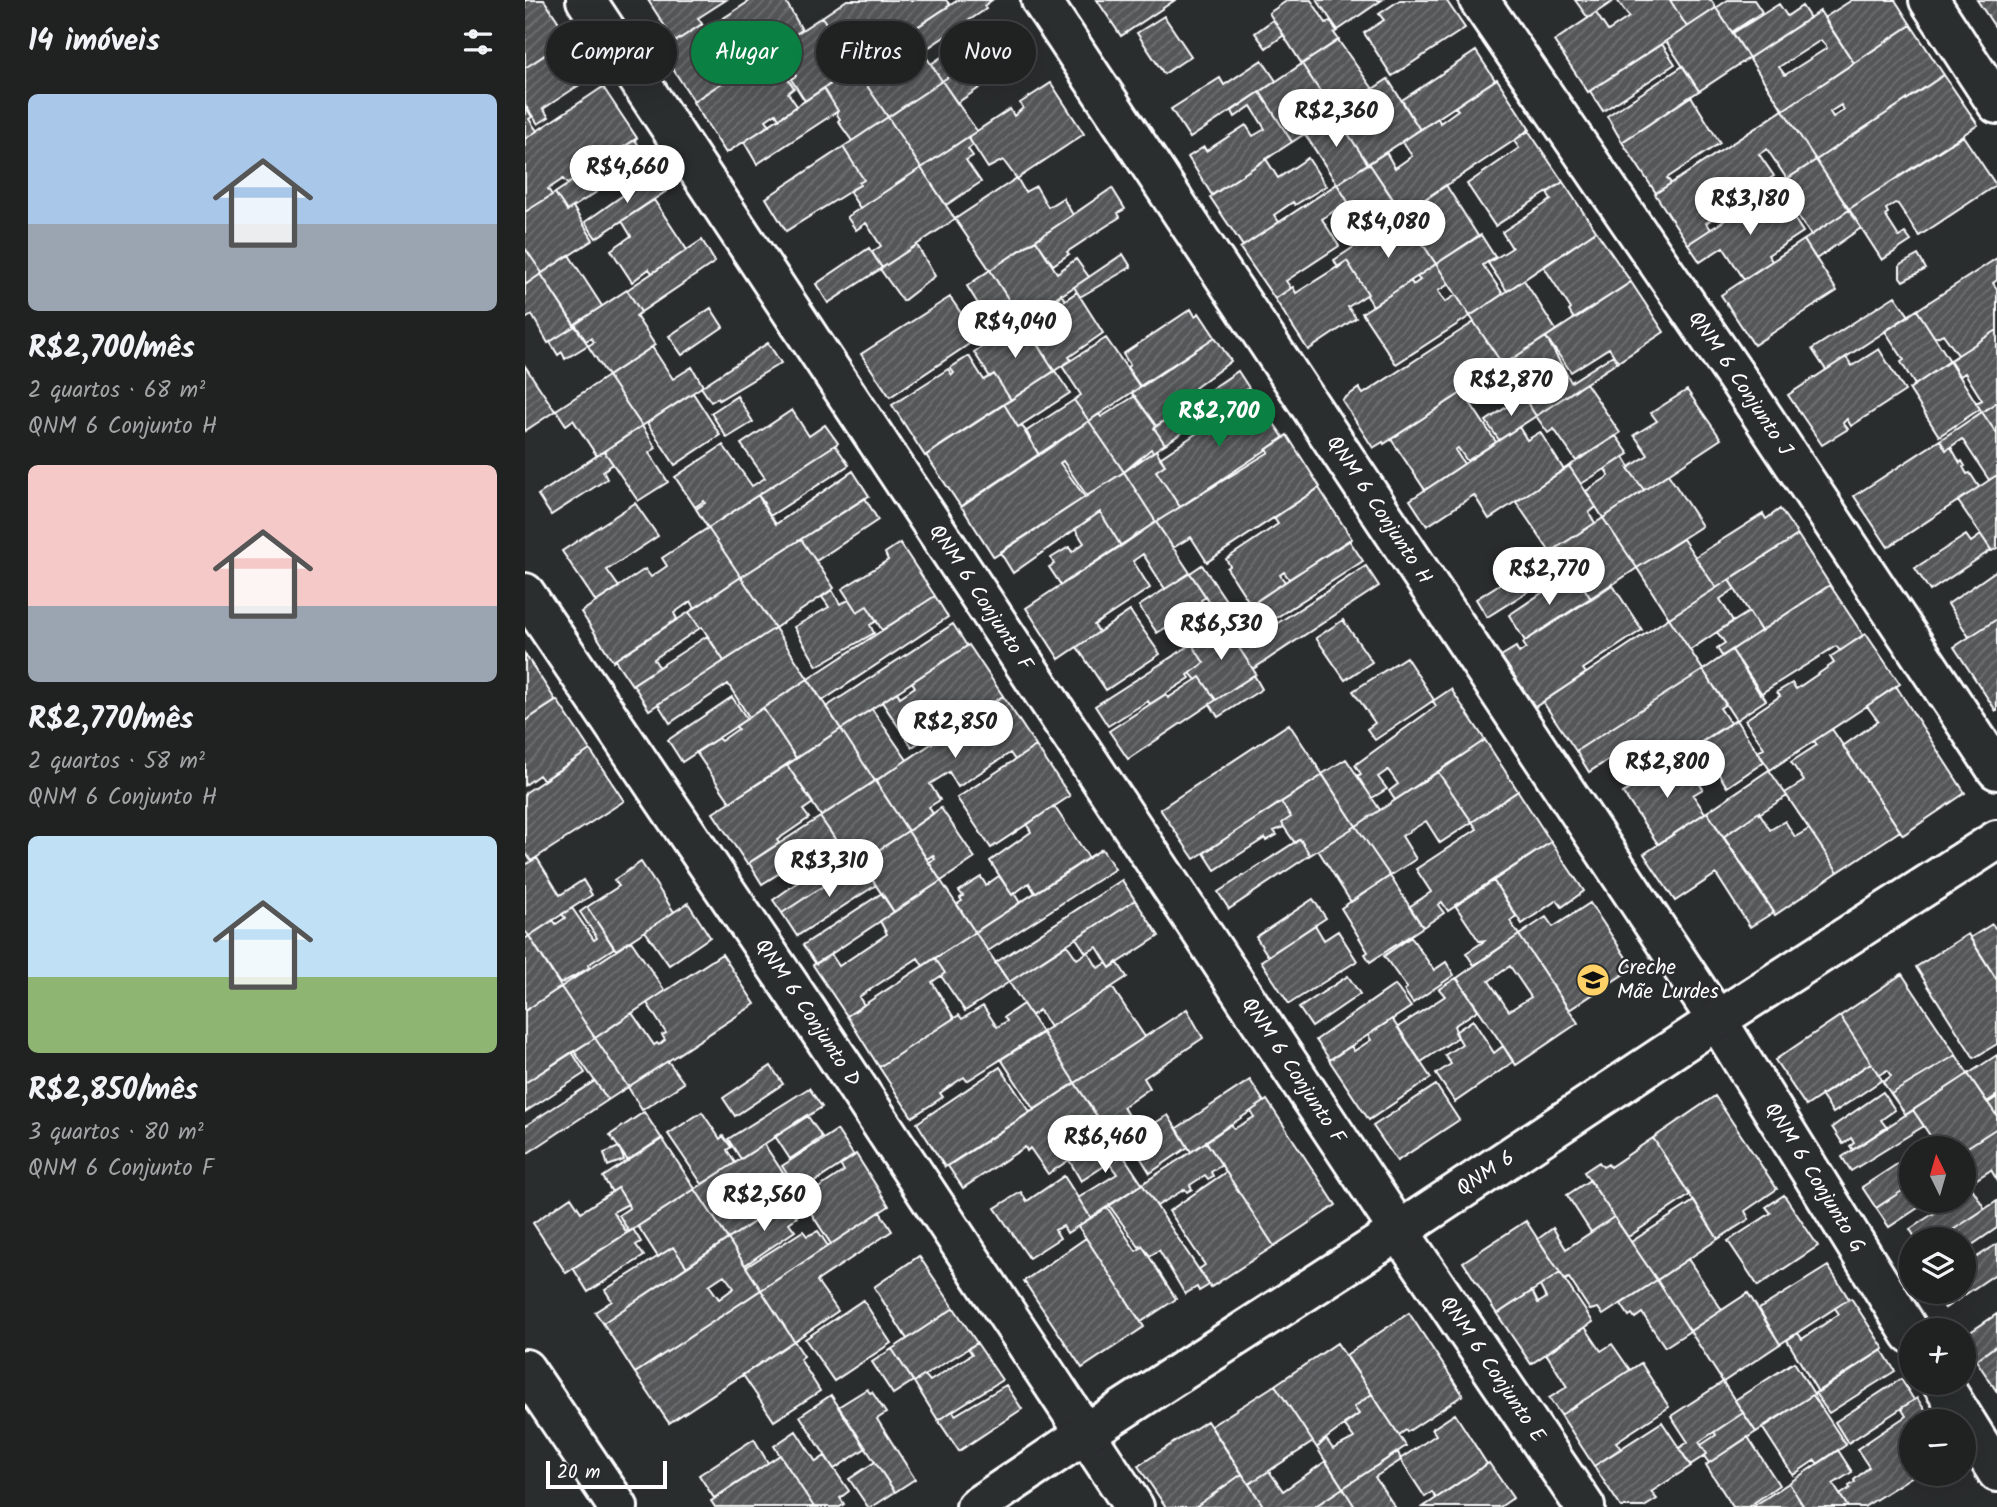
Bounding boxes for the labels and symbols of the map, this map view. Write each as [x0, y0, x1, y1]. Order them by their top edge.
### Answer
pin: R$2,360 [1271, 90, 1401, 149]
pin: R$4,660 [562, 146, 692, 205]
pin: R$3,180 [1685, 177, 1815, 237]
pin: R$4,080 [1323, 201, 1453, 260]
pin: R$4,040 [950, 300, 1080, 360]
street label: QNM 6 Conjunto J [1679, 304, 1802, 464]
pin: R$2,870 [1446, 358, 1576, 418]
pin: R$2,700 [1154, 390, 1284, 449]
street label: QNM 6 Conjunto H [1318, 429, 1441, 591]
street label: QNM 6 Conjunto F [920, 518, 1042, 679]
pin: R$2,770 [1484, 548, 1614, 607]
pin: R$6,530 [1156, 602, 1286, 662]
pin: R$2,850 [890, 700, 1020, 760]
pin: R$2,800 [1602, 740, 1732, 800]
pin: R$3,310 [764, 839, 894, 899]
street label: QNM 6 Conjunto D [746, 932, 869, 1094]
place label: Creche Mãe Lurdes [1617, 952, 1719, 1009]
school or university icon: Creche Mãe Lurdes [1574, 961, 1612, 999]
street label: QNM 6 Conjunto F [1232, 991, 1355, 1152]
street label: QNM 6 Conjunto G [1755, 1096, 1874, 1259]
pin: R$6,460 [1040, 1116, 1170, 1175]
north arrow [1899, 1136, 1976, 1213]
street label: QNM 6 [1450, 1142, 1522, 1205]
pin: R$2,560 [699, 1174, 829, 1233]
street label: QNM 6 Conjunto E [1431, 1289, 1554, 1450]
scale bar [546, 1458, 667, 1490]

